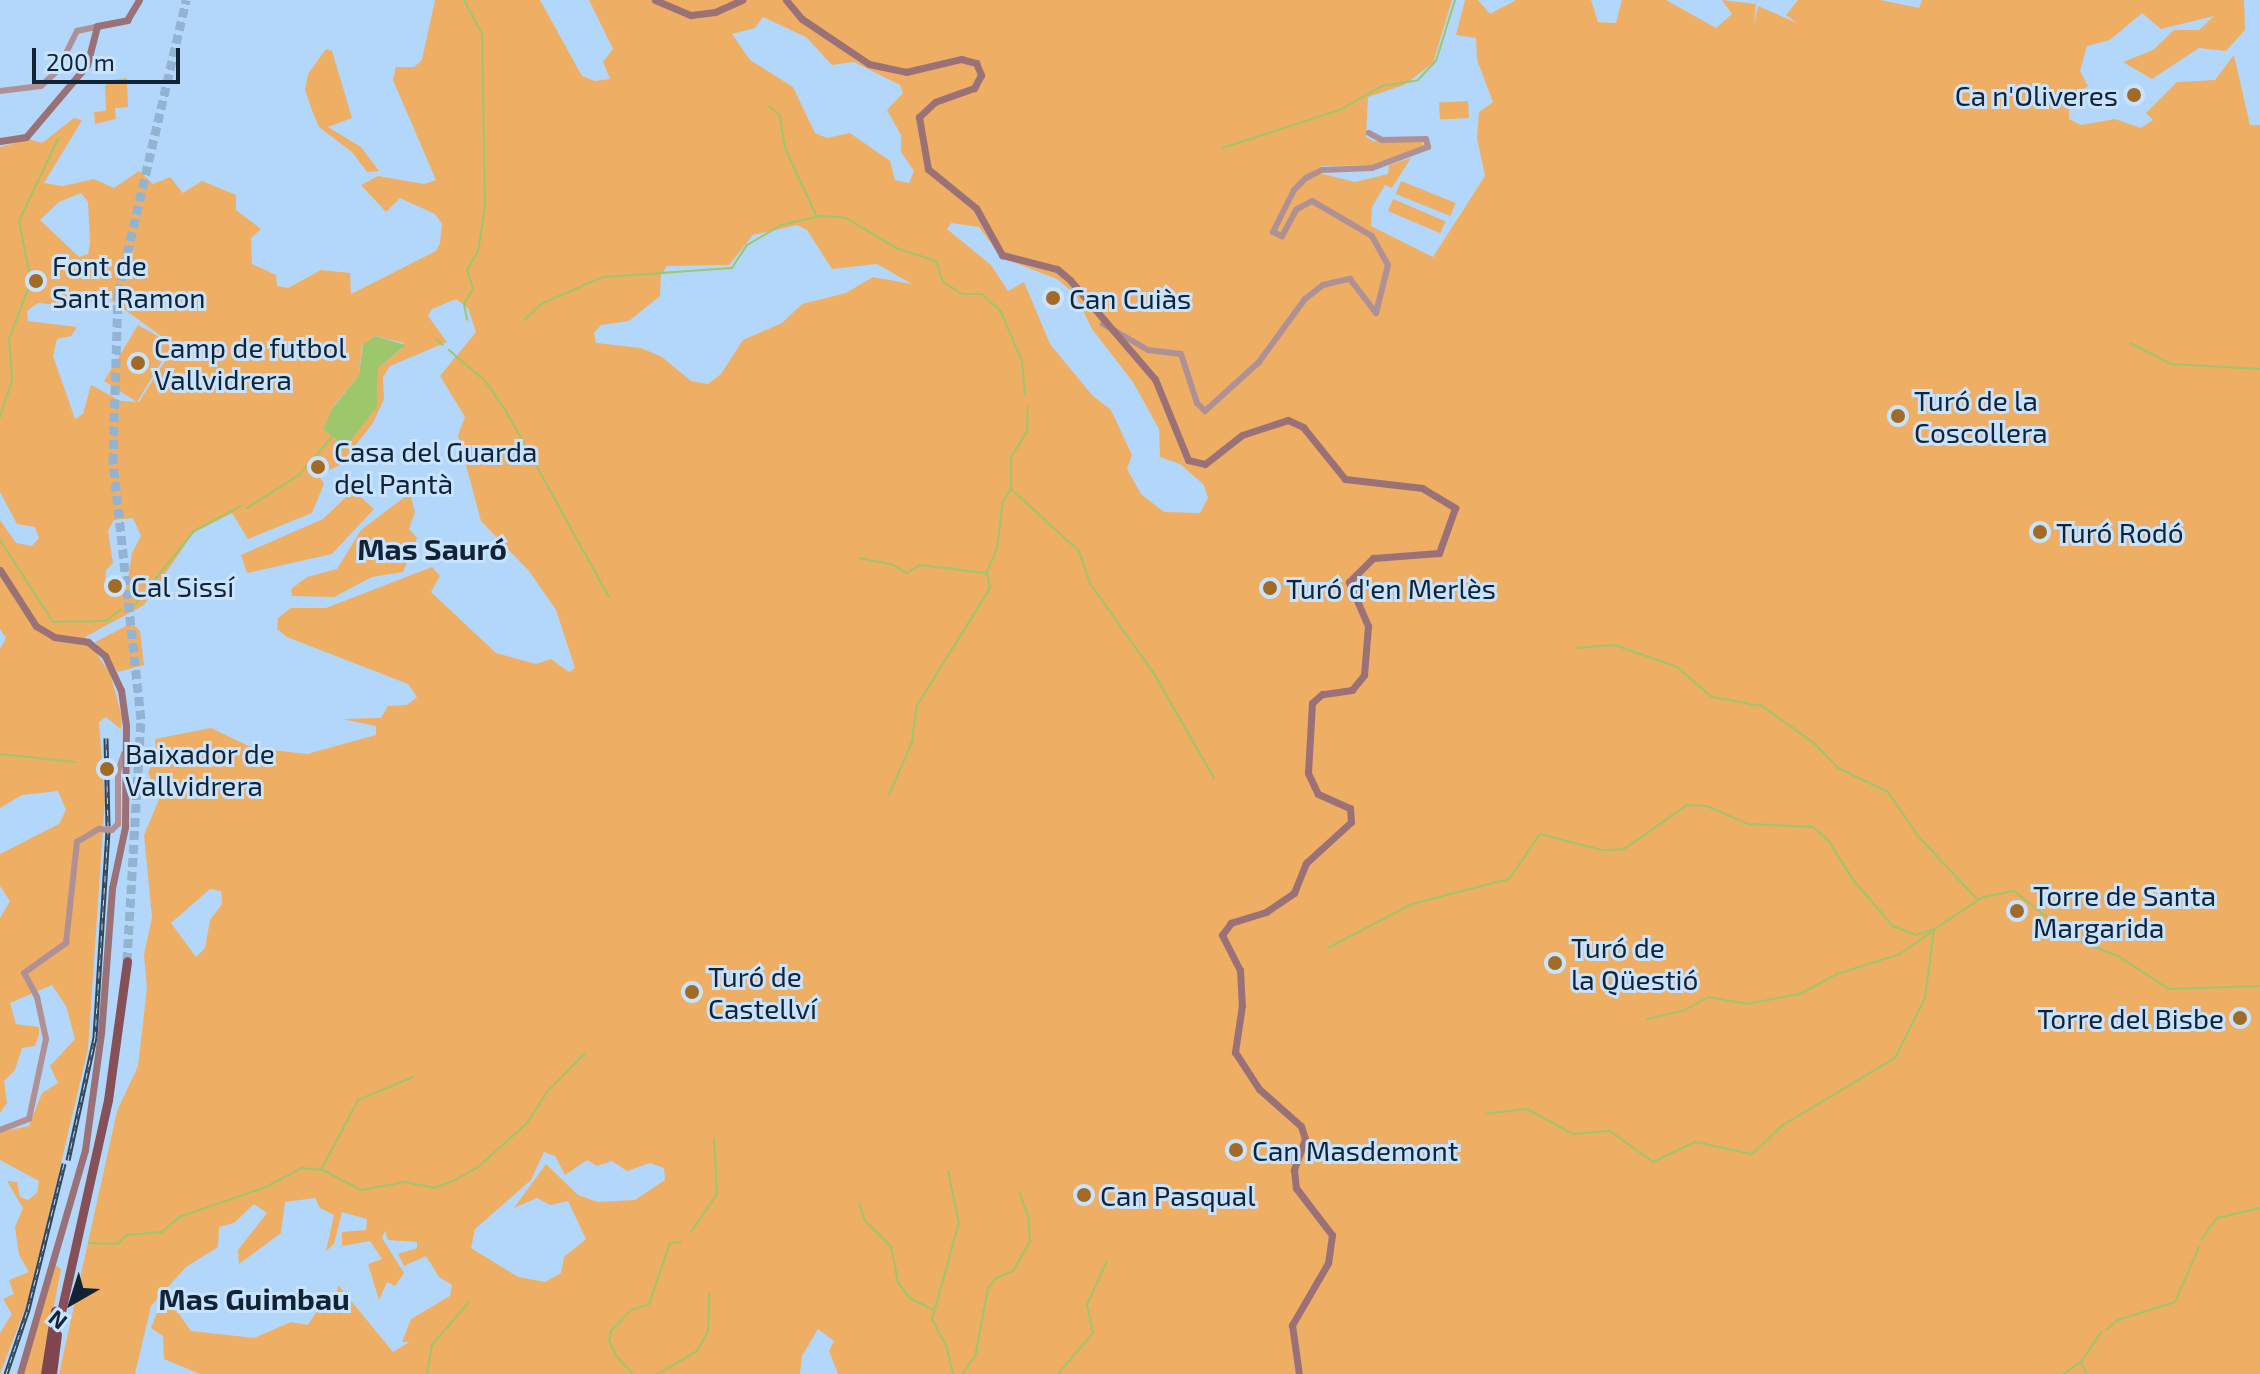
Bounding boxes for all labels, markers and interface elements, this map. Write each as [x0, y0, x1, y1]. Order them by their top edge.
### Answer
scale bar [36, 32, 184, 82]
text: 200 m [46, 47, 115, 76]
place label: Ca n'Oliveres [1955, 78, 2118, 112]
marker: Ca n'Oliveres [2125, 86, 2143, 104]
place label: Font de Sant Ramon [52, 248, 206, 314]
marker: Font de Sant Ramon [27, 272, 45, 290]
place label: Can Cuiàs [1069, 281, 1191, 315]
marker: Can Cuiàs [1044, 289, 1062, 307]
place label: Camp de futbol Vallvidrera [154, 330, 347, 396]
marker: Camp de futbol Vallvidrera [129, 354, 147, 372]
place label: Turó de la Coscollera [1914, 383, 2048, 449]
marker: Turó de la Coscollera [1889, 407, 1907, 425]
place label: Casa del Guarda del Pantà [334, 434, 538, 500]
marker: Casa del Guarda del Pantà [309, 458, 327, 476]
place label: Turó Rodó [2056, 515, 2184, 549]
marker: Turó Rodó [2031, 523, 2049, 541]
district label: Mas Sauró [357, 530, 507, 566]
place label: Cal Sissí [131, 569, 235, 603]
place label: Turó d'en Merlès [1286, 571, 1496, 605]
marker: Cal Sissí [106, 577, 124, 595]
marker: Turó d'en Merlès [1261, 579, 1279, 597]
place label: Baixador de Vallvidrera [125, 736, 275, 802]
marker: Baixador de Vallvidrera [96, 758, 118, 780]
place label: Torre de Santa Margarida [2033, 878, 2216, 944]
marker: Torre de Santa Margarida [2008, 902, 2026, 920]
place label: Turó de la Qüestió [1571, 930, 1698, 996]
marker: Turó de la Qüestió [1546, 954, 1564, 972]
place label: Turó de Castellví [708, 959, 817, 1025]
marker: Turó de Castellví [683, 983, 701, 1001]
place label: Torre del Bisbe [2036, 1001, 2224, 1035]
marker: Torre del Bisbe [2231, 1009, 2249, 1027]
place label: Can Masdemont [1252, 1133, 1458, 1167]
marker: Can Masdemont [1227, 1141, 1245, 1159]
place label: Can Pasqual [1100, 1178, 1255, 1212]
marker: Can Pasqual [1075, 1186, 1093, 1204]
north arrow [32, 1262, 112, 1342]
district label: Mas Guimbau [158, 1280, 350, 1316]
text: N [43, 1306, 71, 1336]

